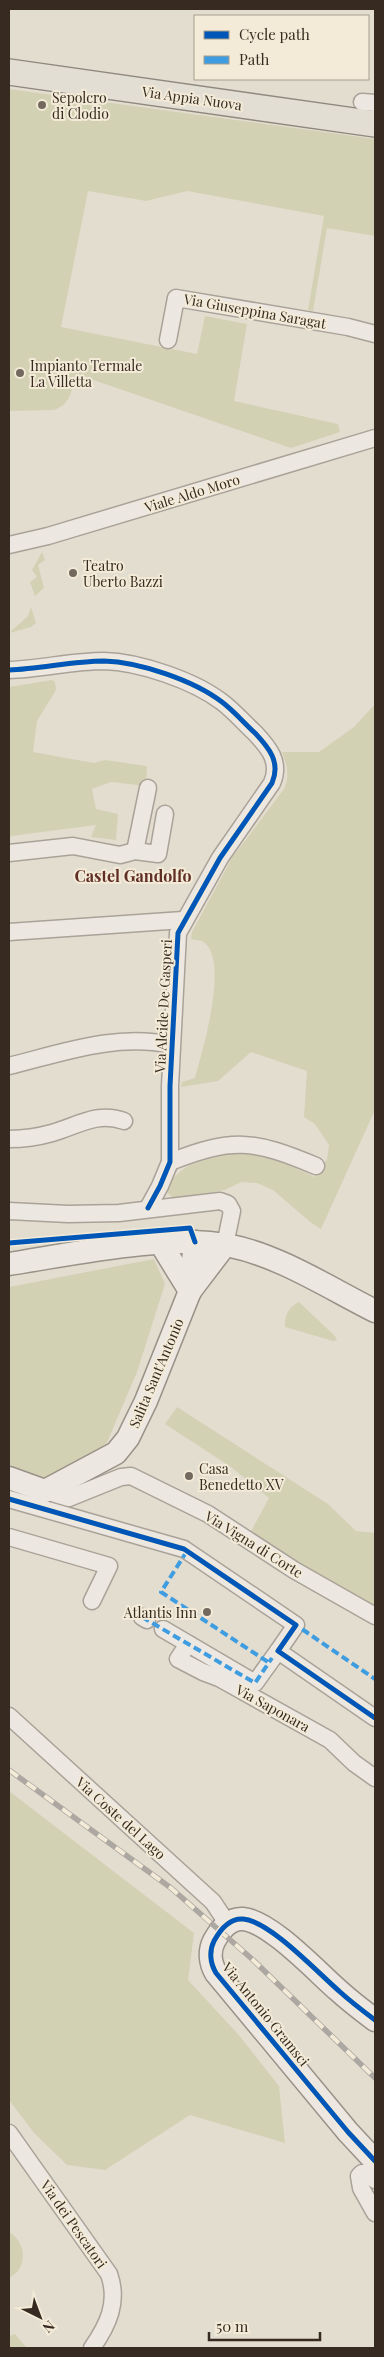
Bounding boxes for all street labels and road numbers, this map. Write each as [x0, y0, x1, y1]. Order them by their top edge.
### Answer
street label: Via Appia Nuova [140, 81, 243, 114]
street label: Via Giuseppina Saragat [181, 289, 329, 333]
street label: Viale Aldo Moro [141, 469, 242, 517]
street label: Via Alcide De Gasperi [150, 939, 176, 1074]
street label: Salita Sant'Antonio [124, 1315, 188, 1431]
street label: Via Vigna di Corte [201, 1506, 307, 1582]
street label: Via Saponara [232, 1679, 313, 1736]
street label: Via Coste del Lago [71, 1772, 170, 1864]
street label: Via Antonio Gramsci [218, 1957, 314, 2070]
street label: Via dei Pescatori [36, 2175, 112, 2272]

